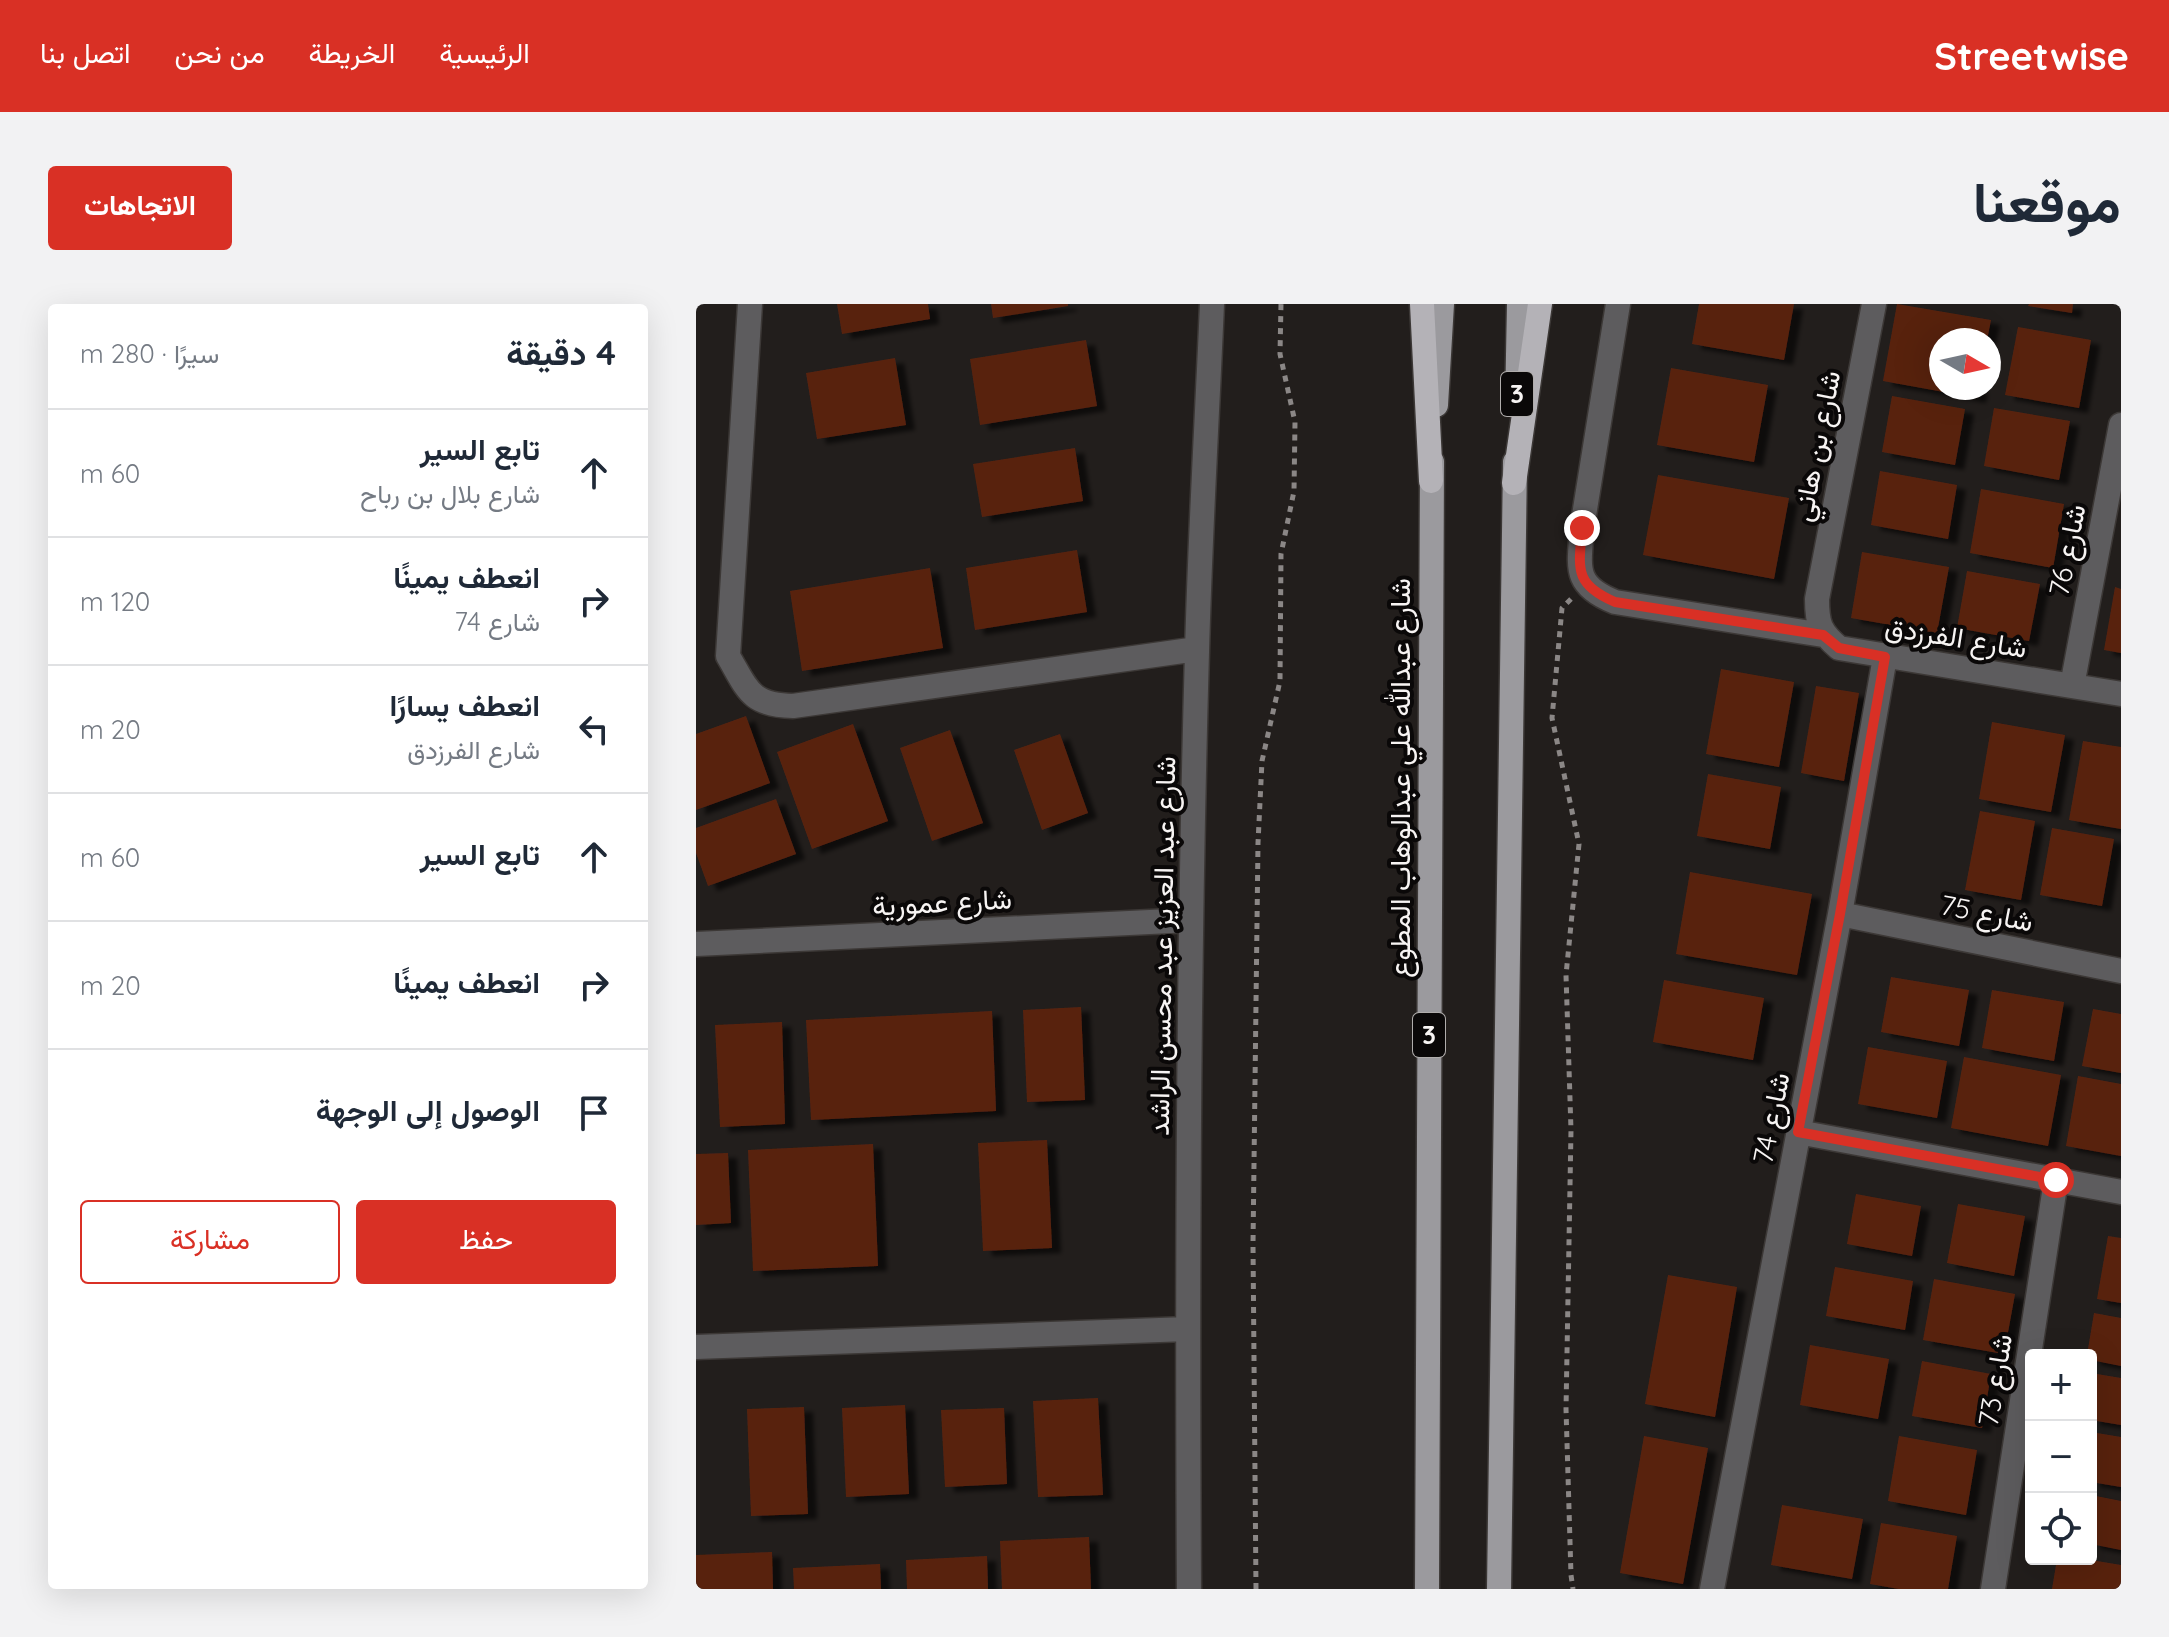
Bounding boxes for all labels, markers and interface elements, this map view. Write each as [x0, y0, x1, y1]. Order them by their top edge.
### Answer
text: Streetwise [1934, 32, 2129, 80]
text: اتصل بنا [40, 35, 131, 70]
text: من نحن [175, 35, 265, 70]
text: الخريطة [309, 35, 395, 70]
text: الرئيسية [439, 35, 530, 70]
button: الاتجاهات [48, 166, 232, 250]
text: موقعنا [1973, 166, 2121, 236]
north arrow [1929, 328, 2001, 400]
text: 4 دقيقة [506, 331, 616, 374]
text: سيرًا · 280 m [80, 337, 219, 370]
street label: شارع بن هاني [1784, 367, 1853, 525]
road number: 3 [1501, 372, 1533, 416]
text: تابع السير [420, 430, 540, 468]
icon: ahead [572, 451, 616, 495]
text: 60 m [80, 457, 140, 490]
text: شارع بلال بن رباح [360, 477, 540, 510]
street label: شارع 76 [2040, 501, 2094, 599]
route end [1564, 510, 1600, 546]
text: انعطف يمينًا [393, 558, 540, 596]
street label: شارع عبدالله علي عبدالوهاب المطوع [1382, 578, 1423, 978]
icon: right [572, 579, 616, 623]
text: 120 m [80, 585, 150, 618]
text: شارع 74 [455, 605, 540, 638]
street label: شارع الفرزدق [1882, 608, 2029, 667]
text: انعطف يسارًا [390, 686, 540, 724]
icon: left [572, 707, 616, 751]
text: 20 m [80, 713, 141, 746]
text: شارع الفرزدق [407, 733, 540, 766]
street label: شارع عبد العزيز عبد محسن الراشد [1141, 756, 1184, 1136]
text: تابع السير [420, 835, 540, 873]
icon: ahead [572, 835, 616, 879]
text: 60 m [80, 841, 140, 874]
street label: شارع عمورية [871, 880, 1013, 925]
street label: شارع 75 [1937, 886, 2036, 941]
text: انعطف يمينًا [393, 963, 540, 1001]
icon: right [572, 963, 616, 1007]
text: 20 m [80, 969, 141, 1002]
road number: 3 [1413, 1013, 1445, 1057]
street label: شارع 74 [1745, 1069, 1798, 1167]
text: الوصول إلى الوجهة [316, 1091, 540, 1129]
icon: arrive [572, 1091, 616, 1135]
route start [2038, 1162, 2074, 1198]
button: مشاركة [80, 1200, 340, 1284]
button: حفظ [356, 1200, 616, 1284]
street label: شارع 73 [1970, 1331, 2021, 1429]
map controls [2025, 1349, 2097, 1565]
button: + [2025, 1349, 2097, 1421]
button: − [2025, 1421, 2097, 1493]
button: locate [2025, 1493, 2097, 1565]

